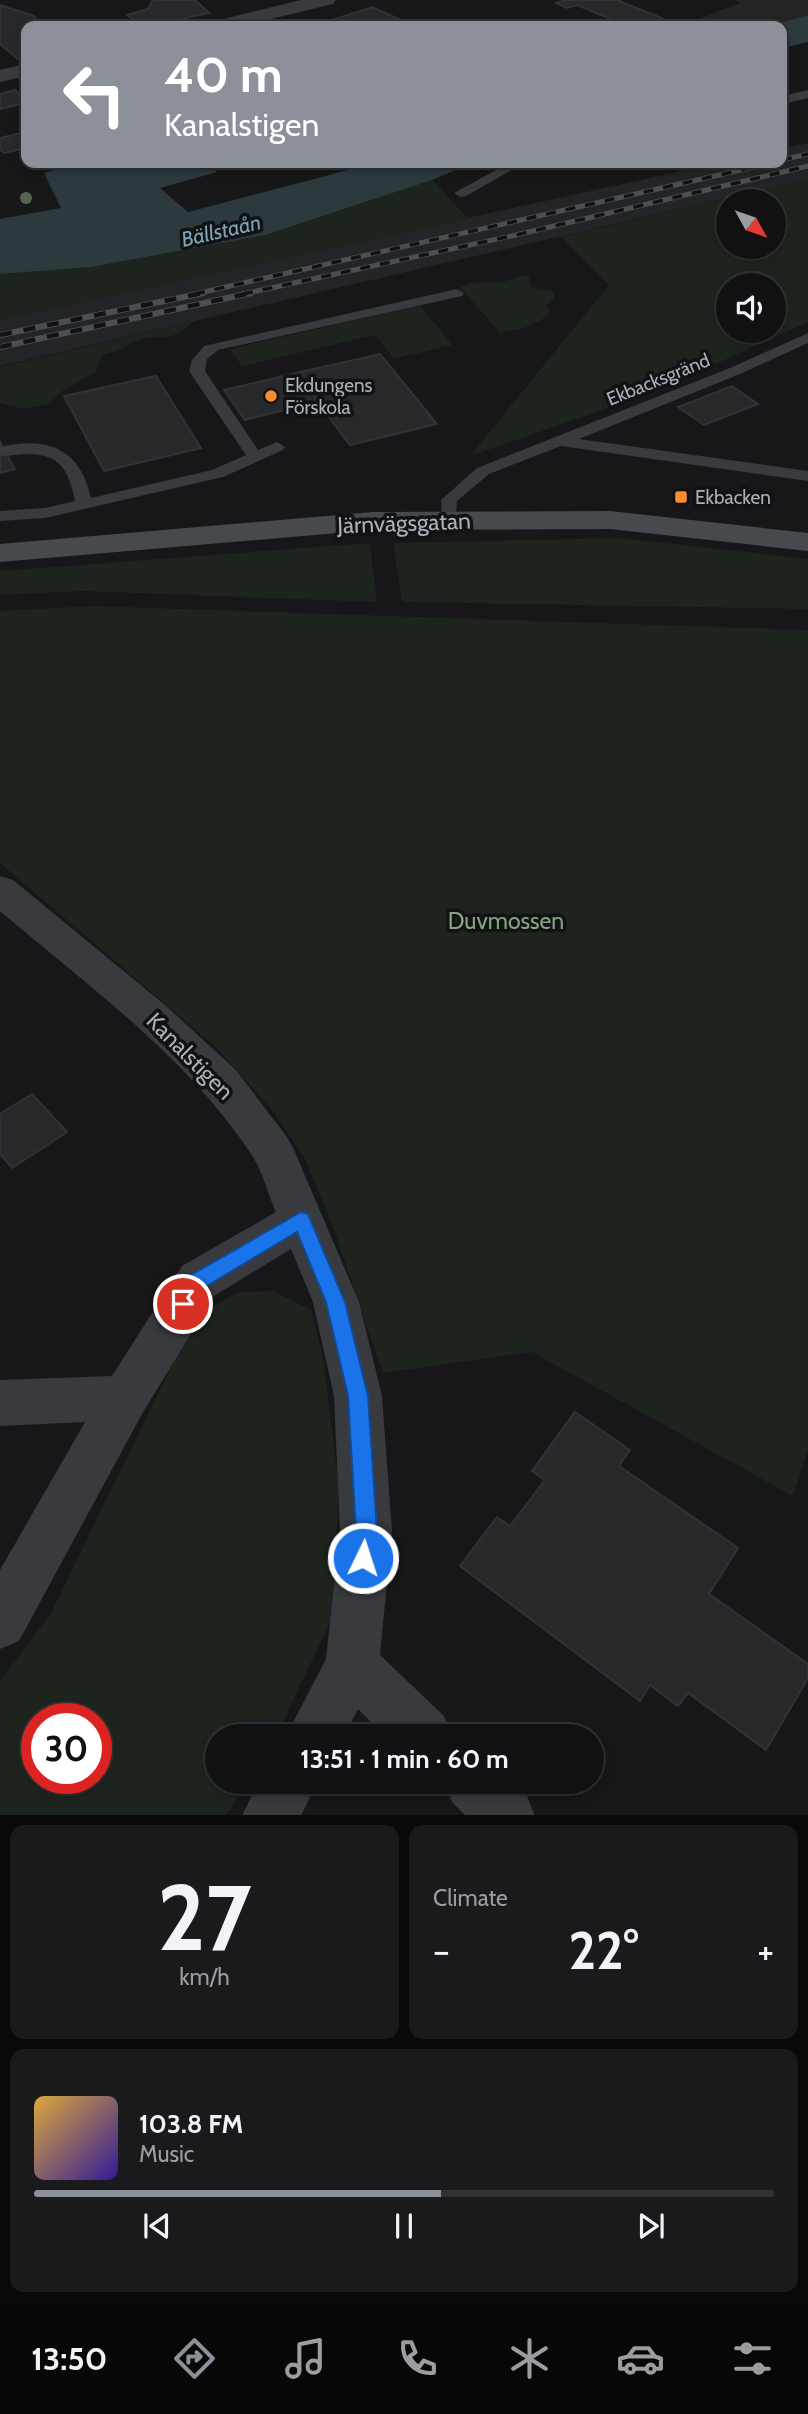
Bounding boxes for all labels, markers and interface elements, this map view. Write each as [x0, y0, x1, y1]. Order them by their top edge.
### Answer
text: 40 m [164, 45, 283, 104]
icon: left [49, 49, 140, 140]
text: Kanalstigen [164, 105, 319, 144]
north arrow [716, 189, 786, 259]
map controls [716, 189, 786, 343]
water label: Bällstaån [179, 209, 263, 252]
button: sound [716, 273, 786, 343]
street label: Ekbacksgränd [603, 348, 713, 411]
place label: Ekdungens Förskola [285, 374, 373, 419]
marker: Ekdungens Förskola [263, 388, 279, 404]
place label: Ekbacken [695, 486, 771, 509]
marker: Ekbacken [673, 489, 689, 505]
street label: Järnvägsgatan [336, 507, 471, 539]
park label: Duvmossen [448, 907, 564, 935]
street label: Kanalstigen [141, 1007, 239, 1105]
pin [153, 1274, 213, 1334]
icon: arrive [164, 1285, 202, 1323]
position arrow [326, 1521, 400, 1595]
speed limit sign: 30 [21, 1703, 112, 1794]
text: 13:51 · 1 min · 60 m [300, 1743, 509, 1775]
text: 27 [157, 1862, 252, 1973]
text: Climate [433, 1884, 508, 1912]
text: 22° [568, 1919, 639, 1982]
text: − [433, 1927, 450, 1974]
text: + [757, 1927, 774, 1974]
text: km/h [179, 1963, 230, 1991]
text: 103.8 FM [139, 2108, 243, 2140]
text: Music [139, 2140, 194, 2168]
icon: previous [138, 2207, 176, 2245]
icon: pause [385, 2207, 423, 2245]
icon: next [632, 2207, 670, 2245]
icon: directions [170, 2334, 219, 2383]
icon: music [281, 2334, 330, 2383]
icon: phone [393, 2334, 442, 2383]
icon: climate [505, 2334, 554, 2383]
icon: car [616, 2334, 665, 2383]
icon: filters [728, 2334, 777, 2383]
text: 13:50 [31, 2339, 107, 2378]

